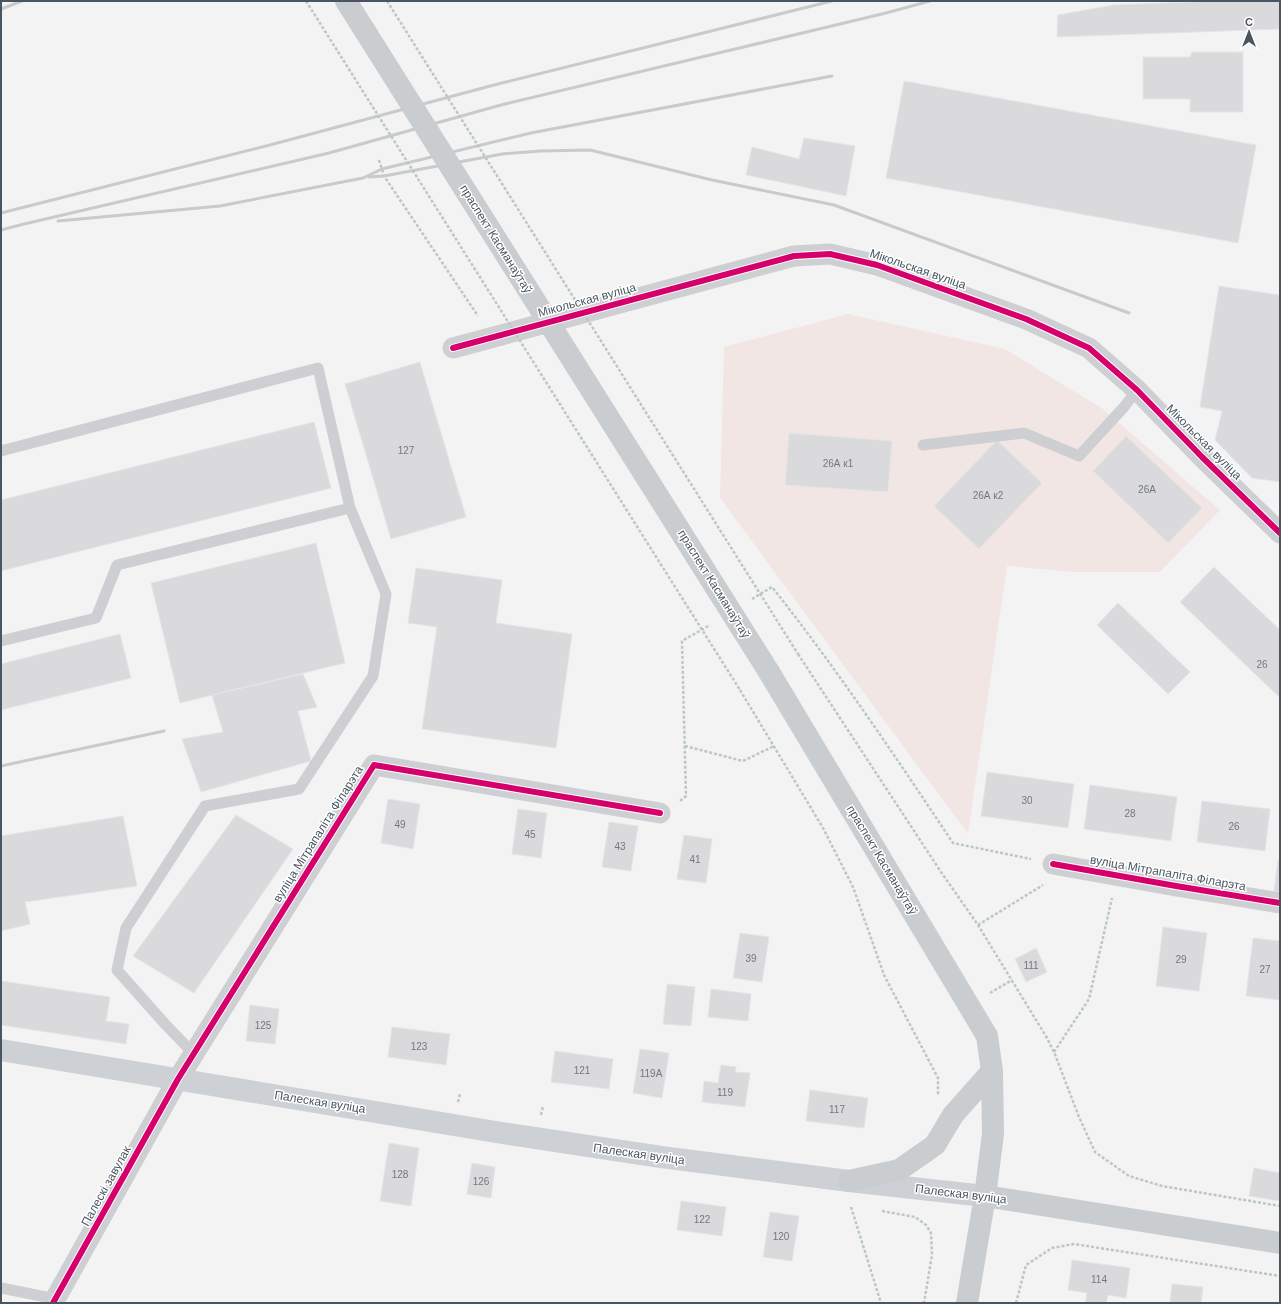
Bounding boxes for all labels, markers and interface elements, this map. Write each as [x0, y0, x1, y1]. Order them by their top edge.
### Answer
north arrow [1229, 12, 1269, 52]
text: С [1245, 16, 1253, 28]
street label: праспект Касманаўтаў [457, 182, 535, 296]
street label: Мікольская вуліца [868, 246, 968, 292]
street label: Мікольская вуліца [537, 280, 638, 320]
street label: Мікольская вуліца [1163, 401, 1245, 483]
house number: 127 [398, 445, 415, 456]
house number: 26А к1 [823, 458, 854, 469]
house number: 26А [1138, 484, 1156, 495]
house number: 26А к2 [973, 490, 1004, 501]
street label: праспект Касманаўтаў [675, 527, 753, 641]
house number: 26 [1256, 659, 1268, 670]
street label: вуліца Мітрапаліта Філарэта [270, 763, 366, 905]
house number: 30 [1021, 795, 1033, 806]
street label: праспект Касманаўтаў [844, 803, 920, 917]
house number: 28 [1124, 808, 1136, 819]
house number: 49 [394, 819, 406, 830]
house number: 26 [1228, 821, 1240, 832]
house number: 45 [524, 829, 536, 840]
house number: 43 [614, 841, 626, 852]
street label: вуліца Мітрапаліта Філарэта [1089, 852, 1247, 894]
house number: 41 [689, 854, 701, 865]
house number: 39 [745, 953, 757, 964]
house number: 29 [1175, 954, 1187, 965]
house number: 111 [1023, 960, 1039, 971]
house number: 27 [1259, 964, 1271, 975]
house number: 125 [255, 1020, 272, 1031]
house number: 123 [411, 1041, 428, 1052]
house number: 121 [574, 1065, 591, 1076]
house number: 119А [640, 1068, 663, 1079]
house number: 119 [717, 1087, 733, 1098]
street label: Палеская вуліца [273, 1088, 367, 1116]
house number: 117 [829, 1104, 845, 1115]
street label: Палеская вуліца [592, 1141, 686, 1167]
street label: Палескі завулак [78, 1143, 134, 1228]
house number: 128 [392, 1169, 409, 1180]
house number: 126 [473, 1176, 490, 1187]
street label: Палеская вуліца [914, 1181, 1008, 1207]
house number: 122 [694, 1214, 711, 1225]
house number: 120 [773, 1231, 790, 1242]
house number: 114 [1091, 1274, 1107, 1285]

